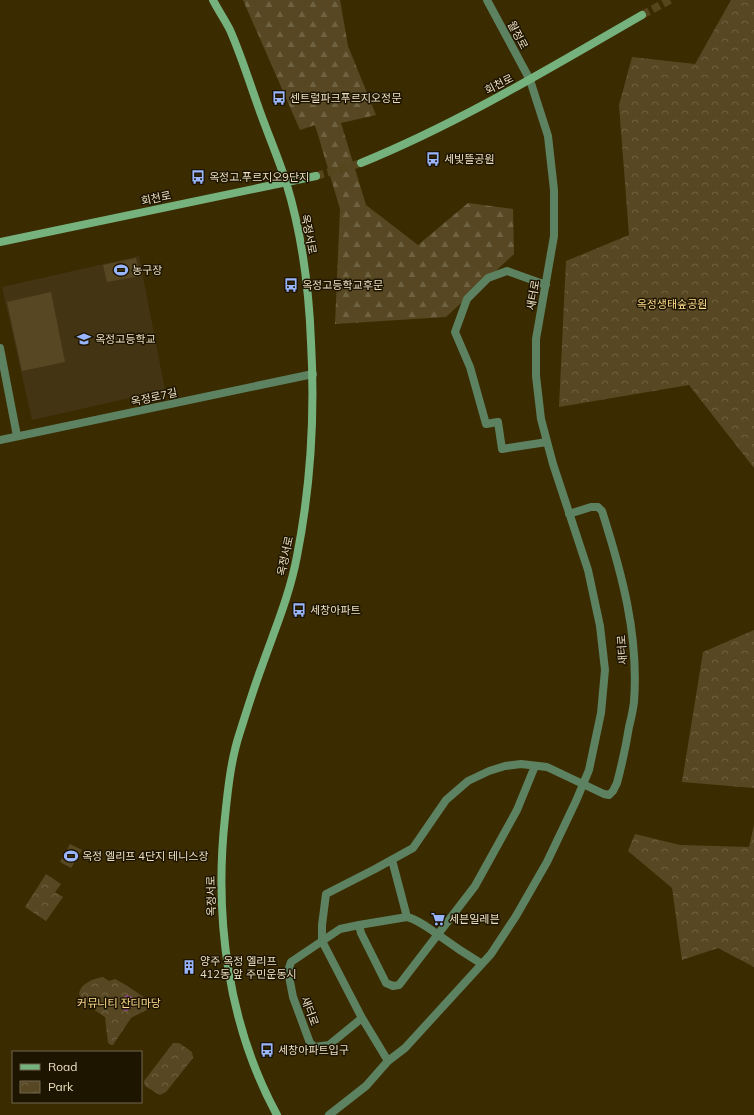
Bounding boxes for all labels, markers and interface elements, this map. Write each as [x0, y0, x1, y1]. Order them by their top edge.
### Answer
street label: 월정로 [505, 18, 531, 52]
street label: 회천로 [482, 71, 516, 97]
bus stop icon: 센트럴파크푸르지오정문 [271, 90, 287, 106]
place label: 센트럴파크푸르지오정문 [290, 91, 401, 105]
bus stop icon: 세빛뜰공원 [425, 151, 441, 167]
place label: 세빛뜰공원 [444, 152, 495, 166]
bus stop icon: 옥정고.푸르지오9단지 [190, 169, 206, 185]
place label: 옥정고.푸르지오9단지 [209, 170, 309, 184]
street label: 회천로 [140, 188, 172, 208]
street label: 옥정서로 [298, 213, 320, 255]
sports icon: 농구장 [113, 262, 129, 278]
place label: 농구장 [132, 263, 162, 277]
bus stop icon: 옥정고등학교후문 [283, 277, 299, 293]
place label: 옥정고등학교후문 [302, 278, 383, 292]
street label: 새터로 [523, 279, 543, 311]
park label: 옥정생태숲공원 [637, 297, 707, 311]
school or university icon: 옥정고등학교 [76, 331, 92, 347]
place label: 옥정고등학교 [95, 332, 156, 346]
street label: 옥정로7길 [130, 385, 178, 409]
street label: 옥정서로 [274, 535, 296, 577]
bus stop icon: 세창아파트 [291, 602, 307, 618]
place label: 세창아파트 [310, 603, 361, 617]
street label: 새터로 [614, 634, 630, 666]
sports icon: 옥정 엘리프 4단지 테니스장 [63, 848, 79, 864]
place label: 옥정 엘리프 4단지 테니스장 [82, 849, 209, 863]
street label: 옥정서로 [204, 876, 218, 916]
supermarket icon: 세븐일레븐 [430, 911, 446, 927]
place label: 세븐일레븐 [449, 912, 500, 926]
place label: 양주 옥정 엘리프 412동 앞 주민운동시 [200, 954, 296, 981]
building icon: 양주 옥정 엘리프 412동 앞 주민운동시 [181, 959, 197, 975]
street label: 새터로 [298, 994, 322, 1028]
park label: 커뮤니티 잔디마당 [77, 996, 161, 1010]
bus stop icon: 세창아파트입구 [259, 1042, 275, 1058]
place label: 세창아파트입구 [278, 1043, 349, 1057]
legend [12, 1051, 142, 1103]
text: Road [48, 1059, 77, 1074]
text: Park [48, 1079, 74, 1094]

